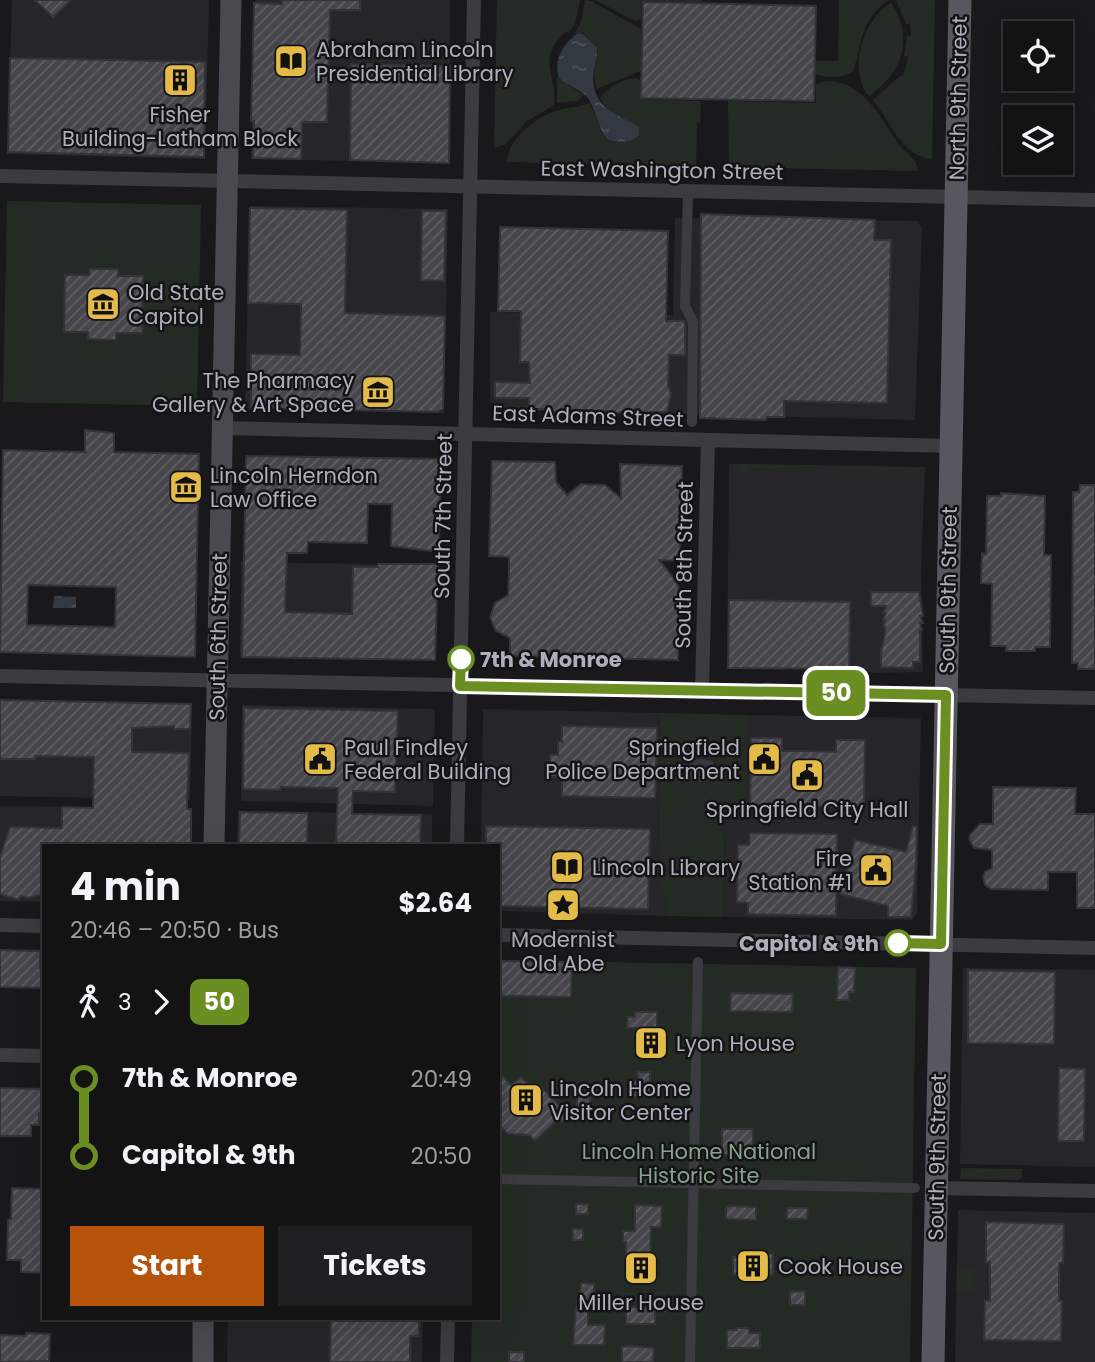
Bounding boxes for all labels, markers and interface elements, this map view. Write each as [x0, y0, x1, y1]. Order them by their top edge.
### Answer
street label: North 9th Street [942, 16, 974, 180]
map controls [1003, 21, 1073, 175]
button: locate [1003, 21, 1073, 91]
place label: Abraham Lincoln Presidential Library [316, 35, 514, 88]
library icon: Abraham Lincoln Presidential Library [272, 42, 310, 80]
building icon: Fisher Building-Latham Block [161, 61, 199, 99]
place label: Fisher Building-Latham Block [62, 100, 298, 153]
button: layers [1003, 105, 1073, 175]
street label: East Washington Street [540, 153, 784, 187]
place label: Old State Capitol [128, 278, 224, 331]
museum icon: Old State Capitol [84, 285, 122, 323]
place label: The Pharmacy Gallery & Art Space [152, 366, 354, 419]
museum icon: The Pharmacy Gallery & Art Space [359, 373, 397, 411]
street label: East Adams Street [492, 398, 684, 434]
street label: South 7th Street [427, 433, 459, 599]
place label: Lincoln Herndon Law Office [210, 461, 378, 514]
museum icon: Lincoln Herndon Law Office [167, 468, 205, 506]
street label: South 8th Street [668, 481, 700, 649]
street label: South 9th Street [932, 506, 964, 674]
street label: South 6th Street [202, 553, 234, 721]
place label: 7th & Monroe [480, 645, 622, 674]
marker: 7th & Monroe [448, 646, 474, 672]
line badge: 50 [804, 670, 868, 716]
text: 50 [820, 676, 852, 709]
place label: Paul Findley Federal Building [344, 733, 511, 786]
place label: Springfield Police Department [545, 733, 740, 786]
public building icon: Paul Findley Federal Building [301, 740, 339, 778]
public building icon: Springfield Police Department [745, 740, 783, 778]
public building icon: Springfield City Hall [788, 756, 826, 794]
place label: Springfield City Hall [706, 795, 908, 824]
place label: Fire Station #1 [748, 844, 852, 897]
library icon: Lincoln Library [548, 848, 586, 886]
public building icon: Fire Station #1 [857, 851, 895, 889]
place label: Lincoln Library [592, 853, 740, 882]
text: 4 min [70, 860, 181, 913]
text: $2.64 [399, 885, 472, 921]
place icon: Modernist Old Abe [544, 886, 582, 924]
text: 20:46 – 20:50 · Bus [70, 914, 279, 946]
place label: Modernist Old Abe [511, 925, 615, 978]
place label: Capitol & 9th [739, 929, 879, 958]
marker: Capitol & 9th [885, 930, 911, 956]
icon: walk [70, 983, 108, 1021]
icon: forward [142, 983, 180, 1021]
text: 50 [204, 985, 235, 1018]
text: 3 [118, 986, 132, 1018]
building icon: Lyon House [632, 1024, 670, 1062]
place label: Lyon House [676, 1029, 795, 1058]
text: 7th & Monroe [122, 1060, 297, 1096]
text: 20:49 [410, 1063, 472, 1095]
street label: South 9th Street [921, 1073, 953, 1241]
place label: Lincoln Home Visitor Center [550, 1074, 691, 1127]
building icon: Lincoln Home Visitor Center [507, 1081, 545, 1119]
text: Capitol & 9th [122, 1137, 295, 1173]
park label: Lincoln Home National Historic Site [582, 1137, 816, 1190]
text: 20:50 [411, 1140, 472, 1172]
button: Start [70, 1226, 264, 1306]
button: Tickets [278, 1226, 472, 1306]
building icon: Cook House [734, 1247, 772, 1285]
building icon: Miller House [622, 1249, 660, 1287]
place label: Cook House [778, 1252, 903, 1281]
place label: Miller House [578, 1288, 704, 1317]

